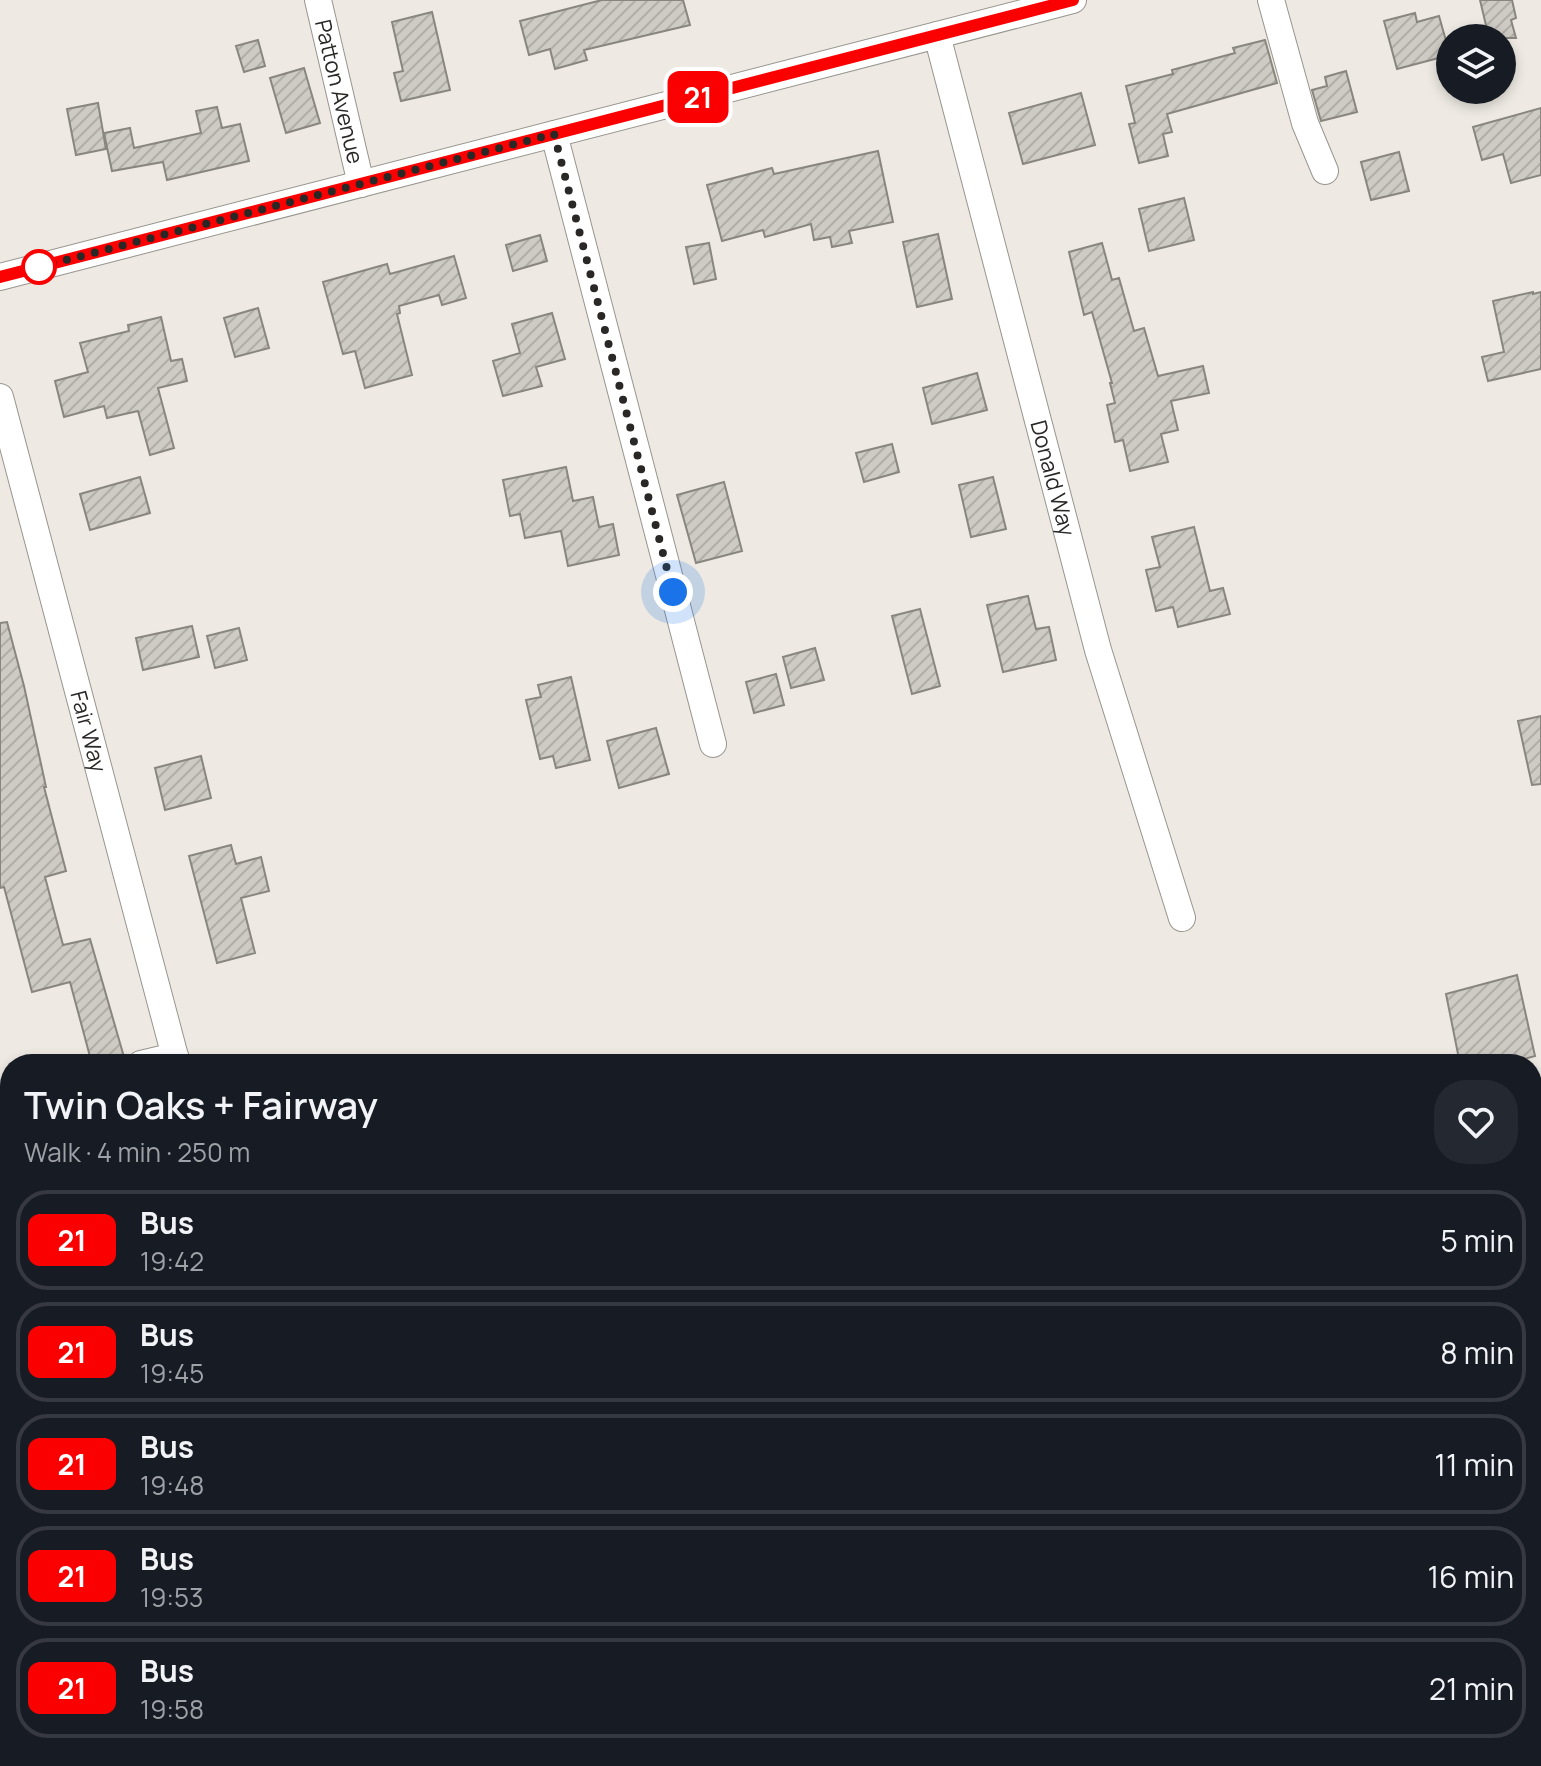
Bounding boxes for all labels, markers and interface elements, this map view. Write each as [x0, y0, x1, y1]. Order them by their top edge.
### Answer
street label: Patton Avenue [308, 16, 371, 167]
map controls [1436, 24, 1516, 104]
button: layers [1436, 24, 1516, 104]
line badge: 21 [662, 71, 734, 123]
text: 21 [684, 78, 712, 116]
unlabelled marker [22, 250, 56, 284]
street label: Donald Way [1023, 417, 1083, 540]
your location [653, 572, 693, 612]
street label: Fair Way [64, 687, 114, 776]
text: Twin Oaks + Fairway [24, 1078, 378, 1130]
button: heart [1434, 1080, 1518, 1164]
text: Walk · 4 min · 250 m [24, 1134, 250, 1170]
text: Bus [140, 1202, 194, 1243]
text: 5 min [1440, 1220, 1514, 1261]
text: 21 [58, 1221, 86, 1259]
text: 19:42 [140, 1243, 204, 1279]
text: Bus [140, 1314, 194, 1355]
text: 8 min [1440, 1332, 1514, 1373]
text: 21 [58, 1333, 86, 1371]
text: 19:45 [140, 1355, 204, 1391]
text: Bus [140, 1426, 194, 1467]
text: 11 min [1434, 1444, 1514, 1485]
text: 21 [58, 1445, 86, 1483]
text: 19:48 [140, 1467, 204, 1503]
text: Bus [140, 1538, 194, 1579]
text: 16 min [1427, 1556, 1514, 1597]
text: 21 [58, 1557, 86, 1595]
text: 19:53 [140, 1579, 203, 1615]
text: Bus [140, 1650, 194, 1691]
text: 21 min [1429, 1668, 1514, 1709]
text: 21 [58, 1669, 86, 1707]
text: 19:58 [140, 1691, 204, 1727]

